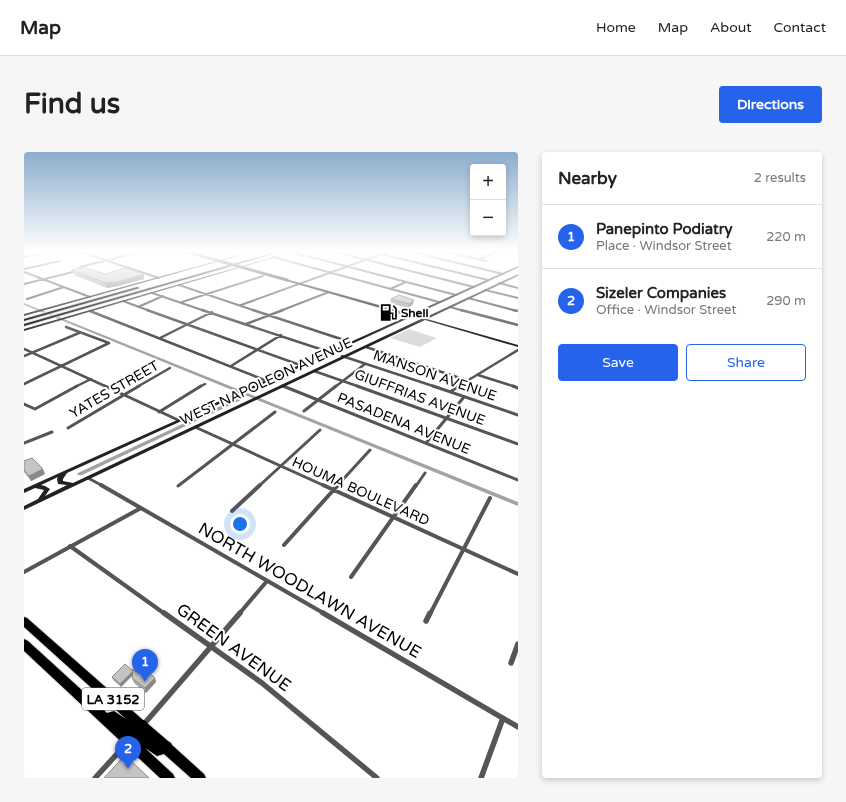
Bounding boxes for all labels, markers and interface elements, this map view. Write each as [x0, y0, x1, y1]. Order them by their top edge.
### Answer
text: Map [20, 17, 61, 39]
text: Home [596, 19, 636, 36]
text: Map [658, 19, 688, 36]
text: About [710, 19, 752, 36]
text: Contact [774, 19, 826, 36]
button: Directions [719, 86, 822, 123]
text: Find us [24, 87, 120, 121]
map controls [470, 164, 506, 236]
button: + [470, 164, 506, 200]
text: Nearby [558, 168, 617, 189]
text: 2 results [754, 170, 806, 186]
button: − [470, 200, 506, 236]
text: Panepinto Podiatry [596, 220, 733, 238]
text: 1 [567, 229, 575, 245]
text: 220 m [766, 229, 806, 245]
text: Place · Windsor Street [596, 238, 732, 254]
text: Sizeler Companies [596, 284, 726, 302]
text: 2 [567, 293, 575, 309]
text: 290 m [766, 293, 806, 309]
text: Office · Windsor Street [596, 302, 736, 318]
fuel station icon: Shell [378, 303, 398, 323]
place label: Shell [401, 306, 428, 320]
street label: WEST NAPOLEON AVENUE [177, 334, 355, 429]
button: Save [558, 344, 678, 381]
button: Share [686, 344, 806, 381]
street label: MANSON AVENUE [371, 346, 499, 405]
street label: YATES STREET [67, 357, 162, 422]
street label: GIUFFRIAS AVENUE [352, 366, 488, 429]
street label: PASADENA AVENUE [335, 389, 473, 458]
street label: HOUMA BOULEVARD [289, 453, 432, 529]
your location [230, 514, 250, 534]
street label: NORTH WOODLAWN AVENUE [194, 518, 425, 663]
street label: GREEN AVENUE [172, 599, 295, 696]
pin: 1 [132, 649, 158, 682]
road number: LA 3152 [82, 688, 144, 710]
pin: 2 [115, 736, 141, 769]

